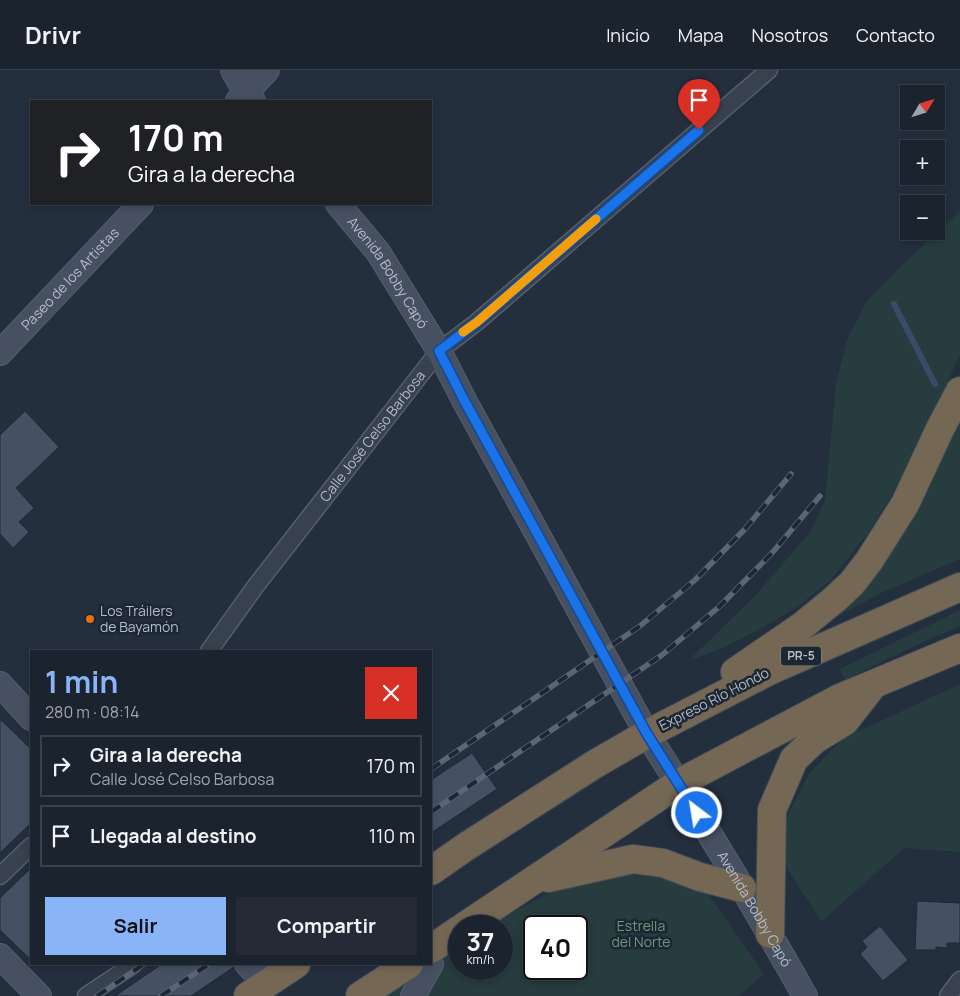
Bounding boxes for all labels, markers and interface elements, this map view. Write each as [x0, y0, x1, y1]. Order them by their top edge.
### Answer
text: Drivr [25, 18, 81, 51]
text: Inicio [606, 23, 650, 47]
text: Mapa [678, 23, 724, 47]
text: Nosotros [752, 23, 828, 47]
text: Contacto [856, 23, 935, 47]
pin [678, 79, 720, 130]
north arrow [900, 85, 945, 130]
map controls [900, 85, 945, 240]
icon: arrive [685, 86, 713, 114]
text: 170 m [128, 114, 224, 162]
icon: right [45, 120, 110, 185]
button: + [900, 140, 945, 185]
text: Gira a la derecha [128, 159, 295, 189]
button: − [900, 195, 945, 240]
street label: Avenida Bobby Capó [343, 212, 433, 332]
street label: Paseo de los Artistas [17, 223, 123, 334]
street label: Calle José Celso Barbosa [315, 366, 429, 505]
place label: Los Tráilers de Bayamón [100, 601, 179, 636]
marker: Los Tráilers de Bayamón [84, 613, 96, 625]
road number: PR-5 [781, 646, 821, 666]
text: 1 min [45, 661, 118, 702]
street label: Expreso Río Hondo [656, 663, 772, 734]
button: close [365, 667, 417, 719]
text: 280 m · 08:14 [45, 701, 139, 723]
text: Gira a la derecha [90, 742, 242, 768]
icon: right [47, 752, 75, 780]
text: 170 m [367, 753, 415, 779]
text: Calle José Celso Barbosa [90, 768, 274, 790]
position arrow [670, 786, 722, 838]
icon: arrive [47, 822, 75, 850]
text: Llegada al destino [90, 823, 257, 849]
text: 110 m [369, 823, 415, 849]
street label: Avenida Bobby Capó [713, 847, 796, 970]
button: Salir [45, 897, 226, 955]
button: Compartir [236, 897, 417, 955]
speed limit sign: 40 [523, 915, 588, 980]
park label: Estrella del Norte [612, 916, 670, 951]
text: 37 [467, 924, 494, 959]
text: km/h [467, 951, 494, 968]

